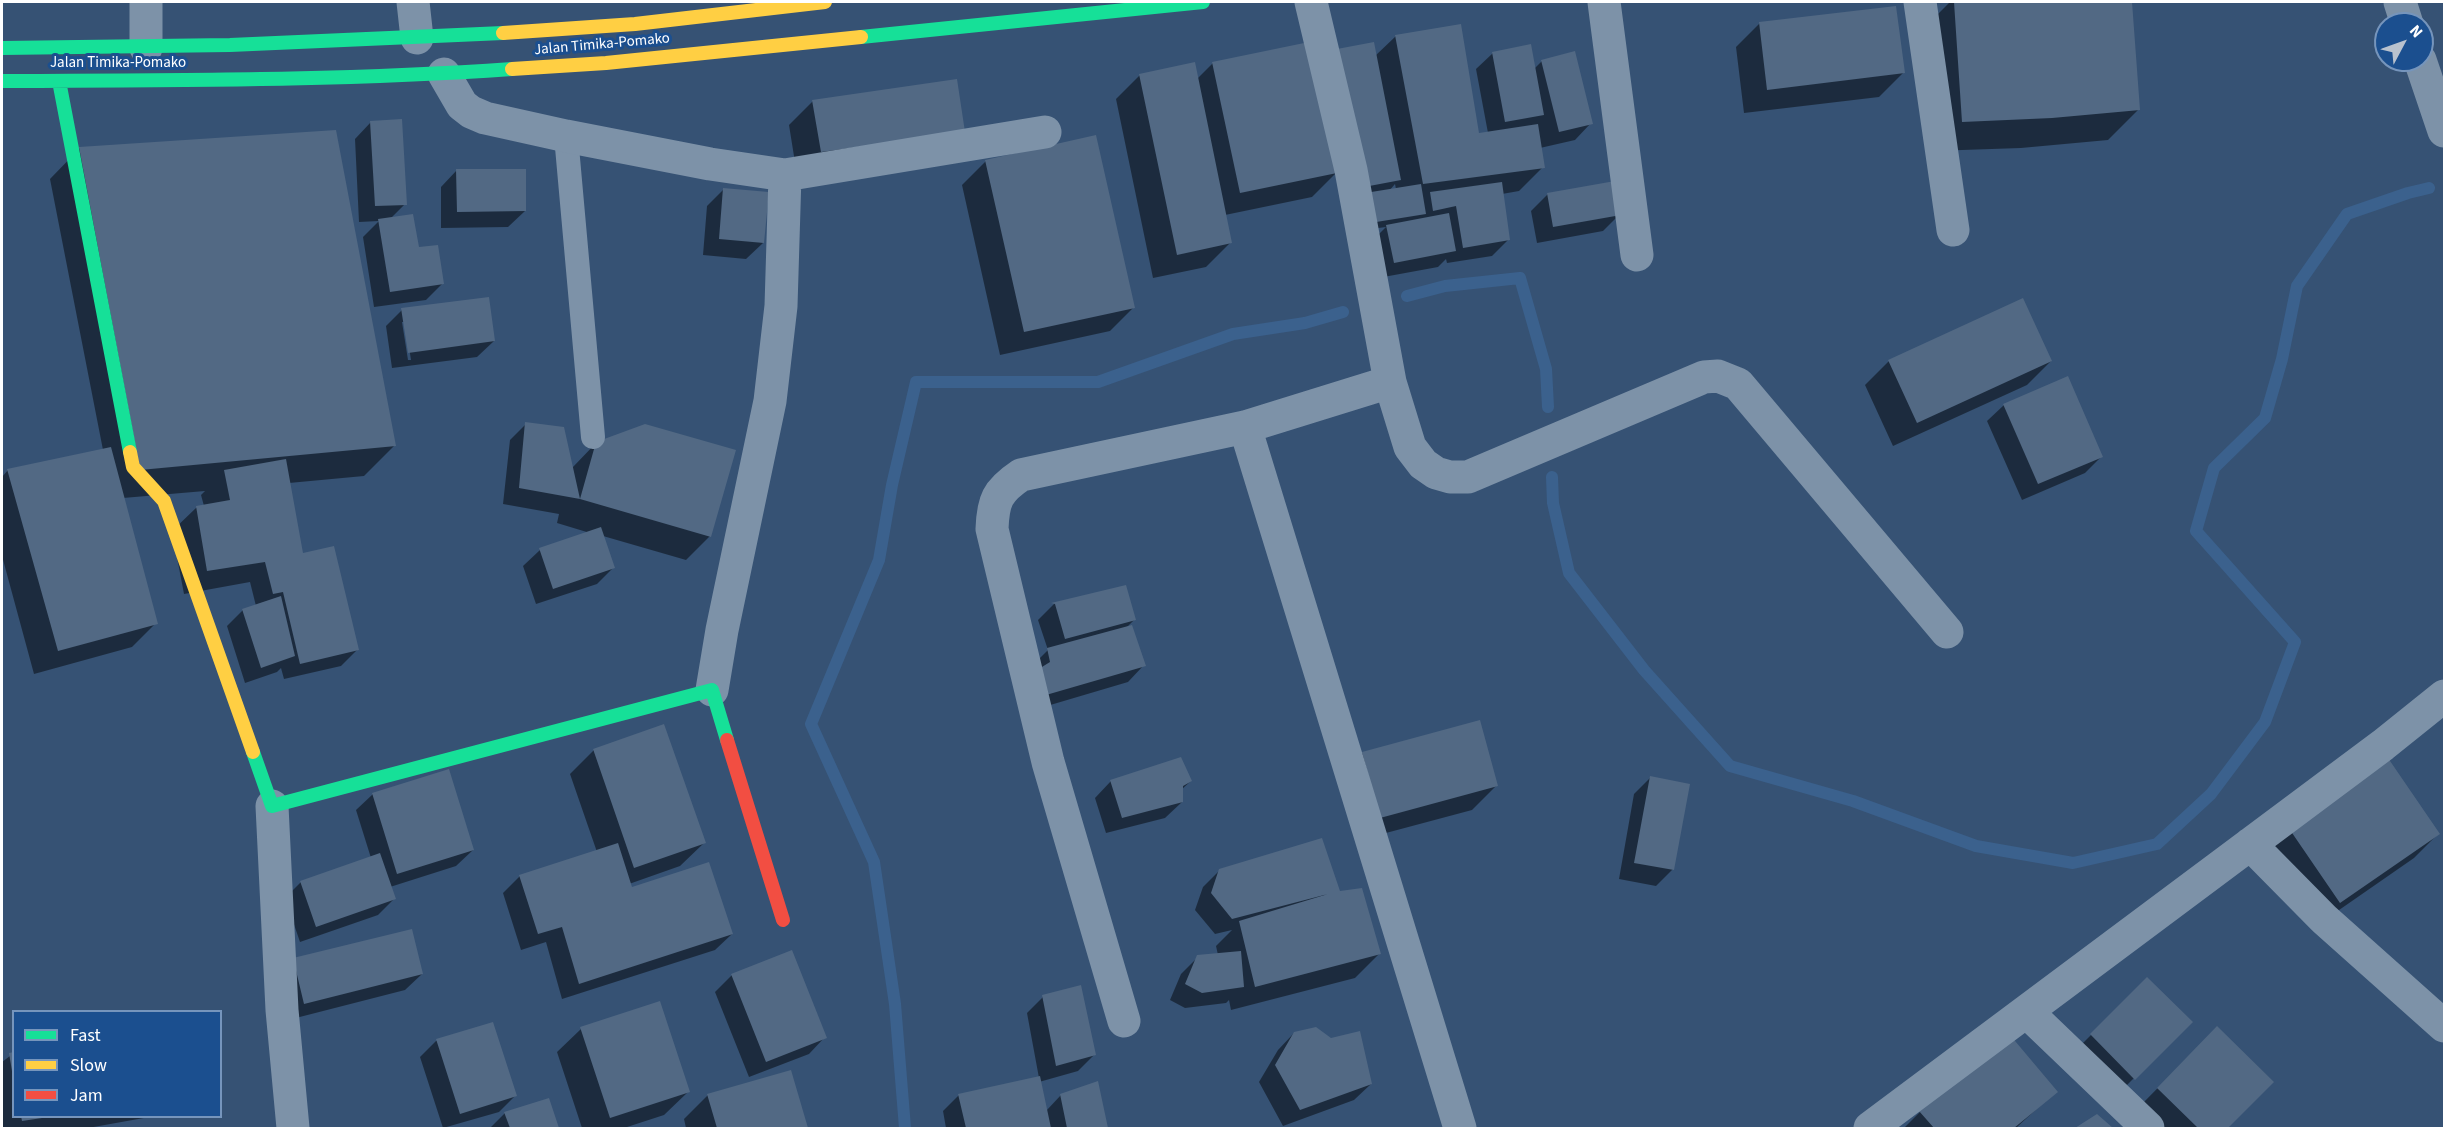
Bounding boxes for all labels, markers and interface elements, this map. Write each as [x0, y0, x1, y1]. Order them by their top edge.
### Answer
north arrow [2374, 12, 2434, 72]
text: N [2404, 20, 2428, 43]
street label: Jalan Timika-Pomako [533, 30, 671, 60]
street label: Jalan Timika-Pomako [50, 55, 186, 73]
legend [12, 1010, 222, 1118]
text: Fast [70, 1023, 101, 1048]
text: Slow [70, 1053, 107, 1078]
text: Jam [70, 1083, 103, 1108]

